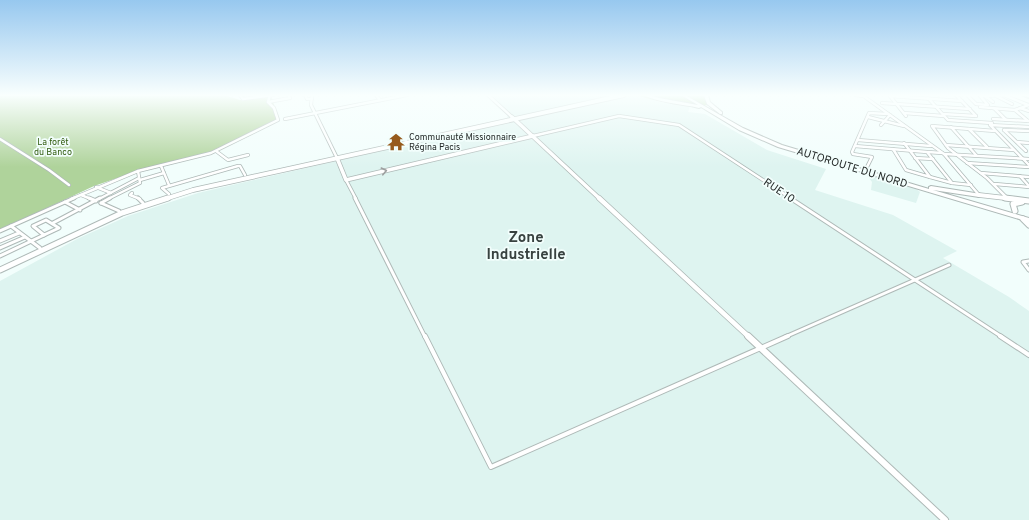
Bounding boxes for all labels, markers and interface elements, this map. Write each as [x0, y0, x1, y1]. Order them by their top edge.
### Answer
temple icon: Communauté Missionnaire Régina Pacis [386, 132, 406, 152]
place label: Communauté Missionnaire Régina Pacis [409, 132, 516, 153]
park label: La forêt du Banco [34, 137, 72, 158]
street label: AUTOROUTE DU NORD [795, 144, 909, 192]
one-way arrow [381, 167, 388, 176]
street label: RUE 10 [761, 175, 797, 207]
district label: Zone Industrielle [486, 229, 566, 265]

